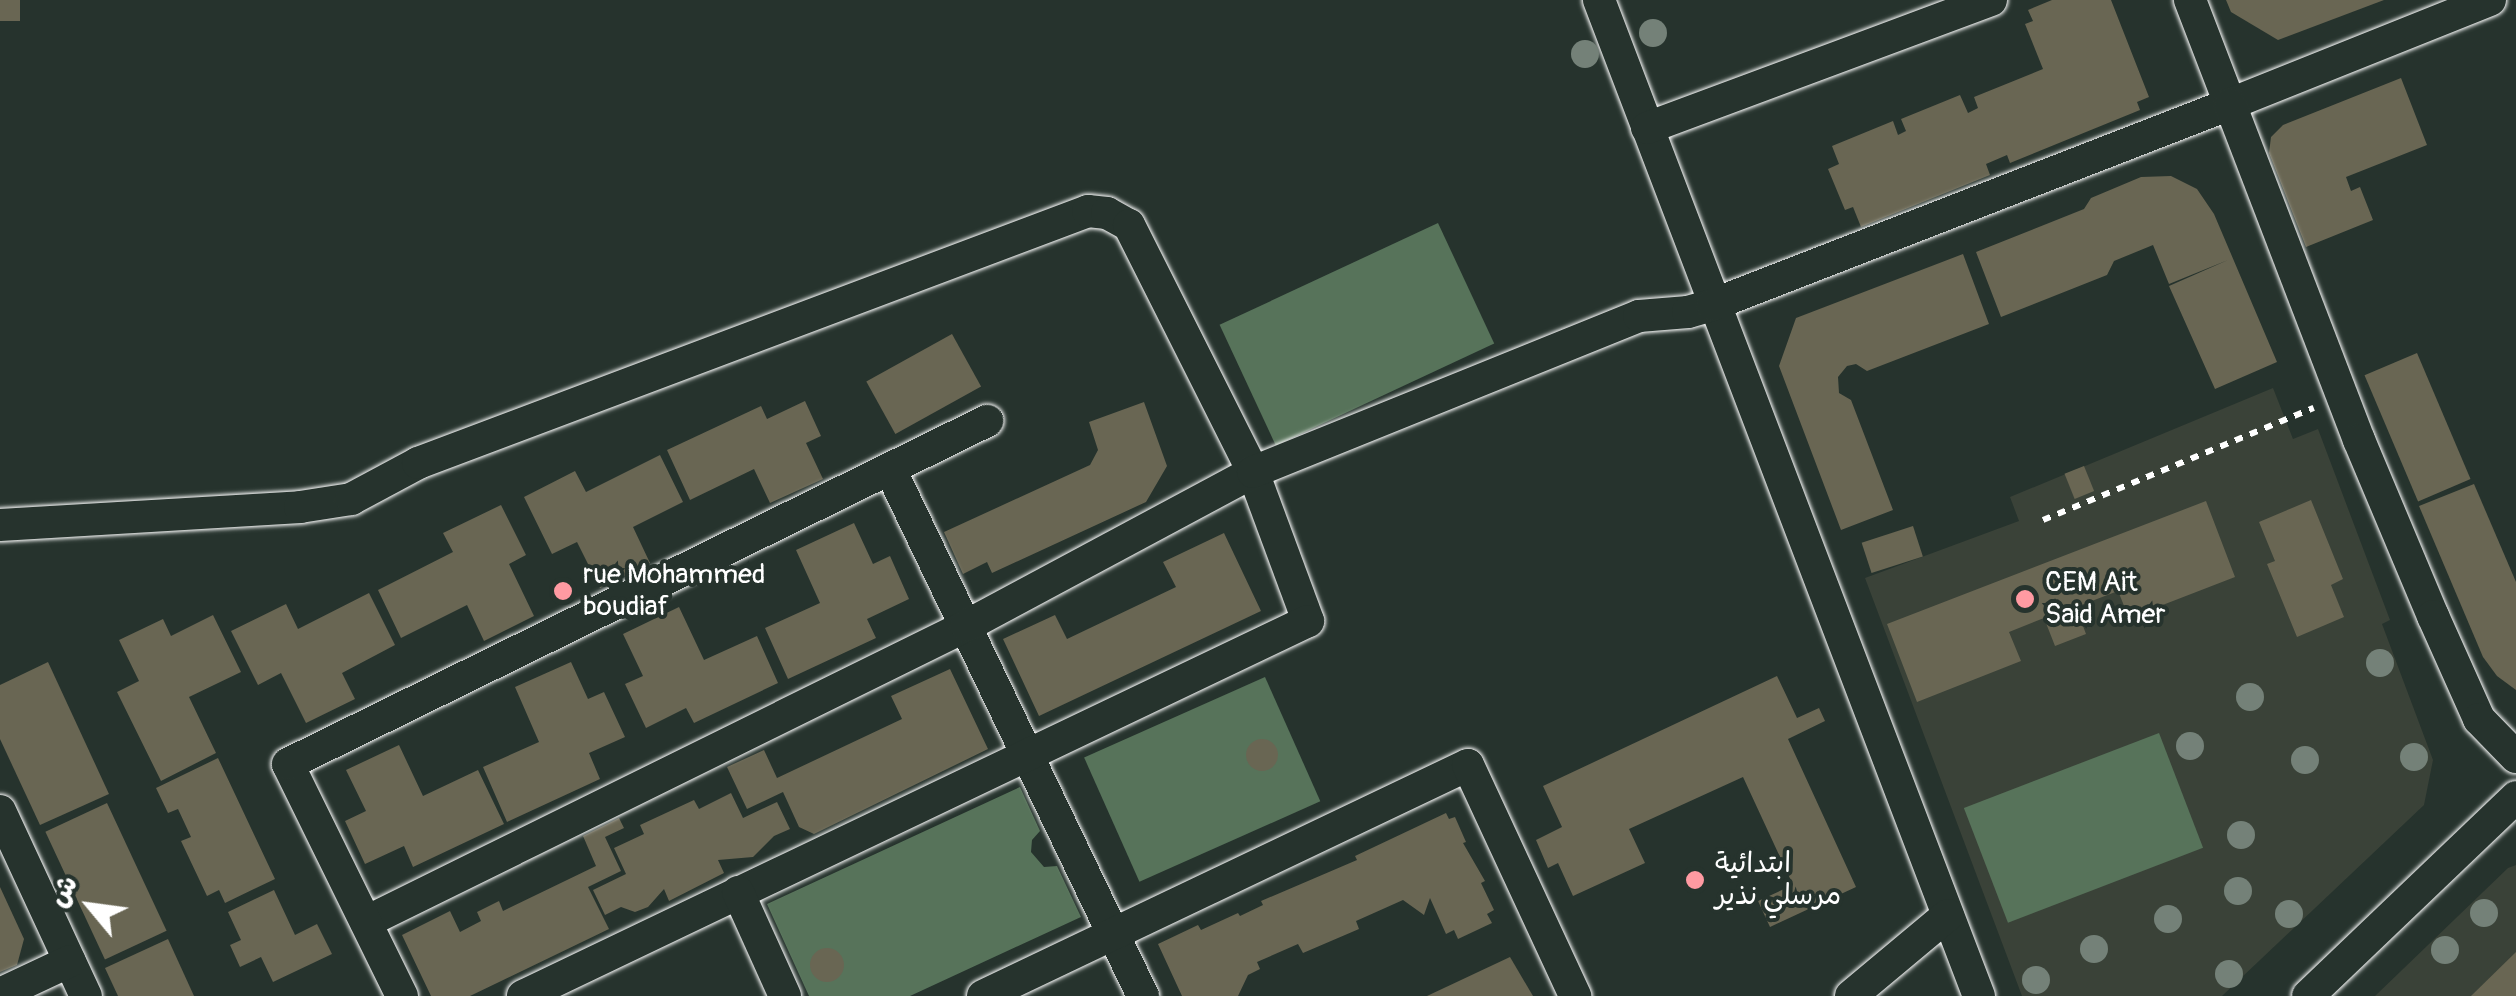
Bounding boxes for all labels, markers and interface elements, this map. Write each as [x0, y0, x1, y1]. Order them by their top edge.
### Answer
place label: rue Mohammed boudiaf [583, 558, 766, 624]
place label: CEM Ait Said Amer [2045, 566, 2165, 632]
marker: rue Mohammed boudiaf [552, 580, 574, 602]
marker: CEM Ait Said Amer [2014, 588, 2036, 610]
place label: ابتدائية مرسلي نذير [1715, 847, 1841, 913]
north arrow [40, 856, 140, 956]
text: ش [41, 869, 86, 913]
marker: ابتدائية مرسلي نذير [1684, 869, 1706, 891]

